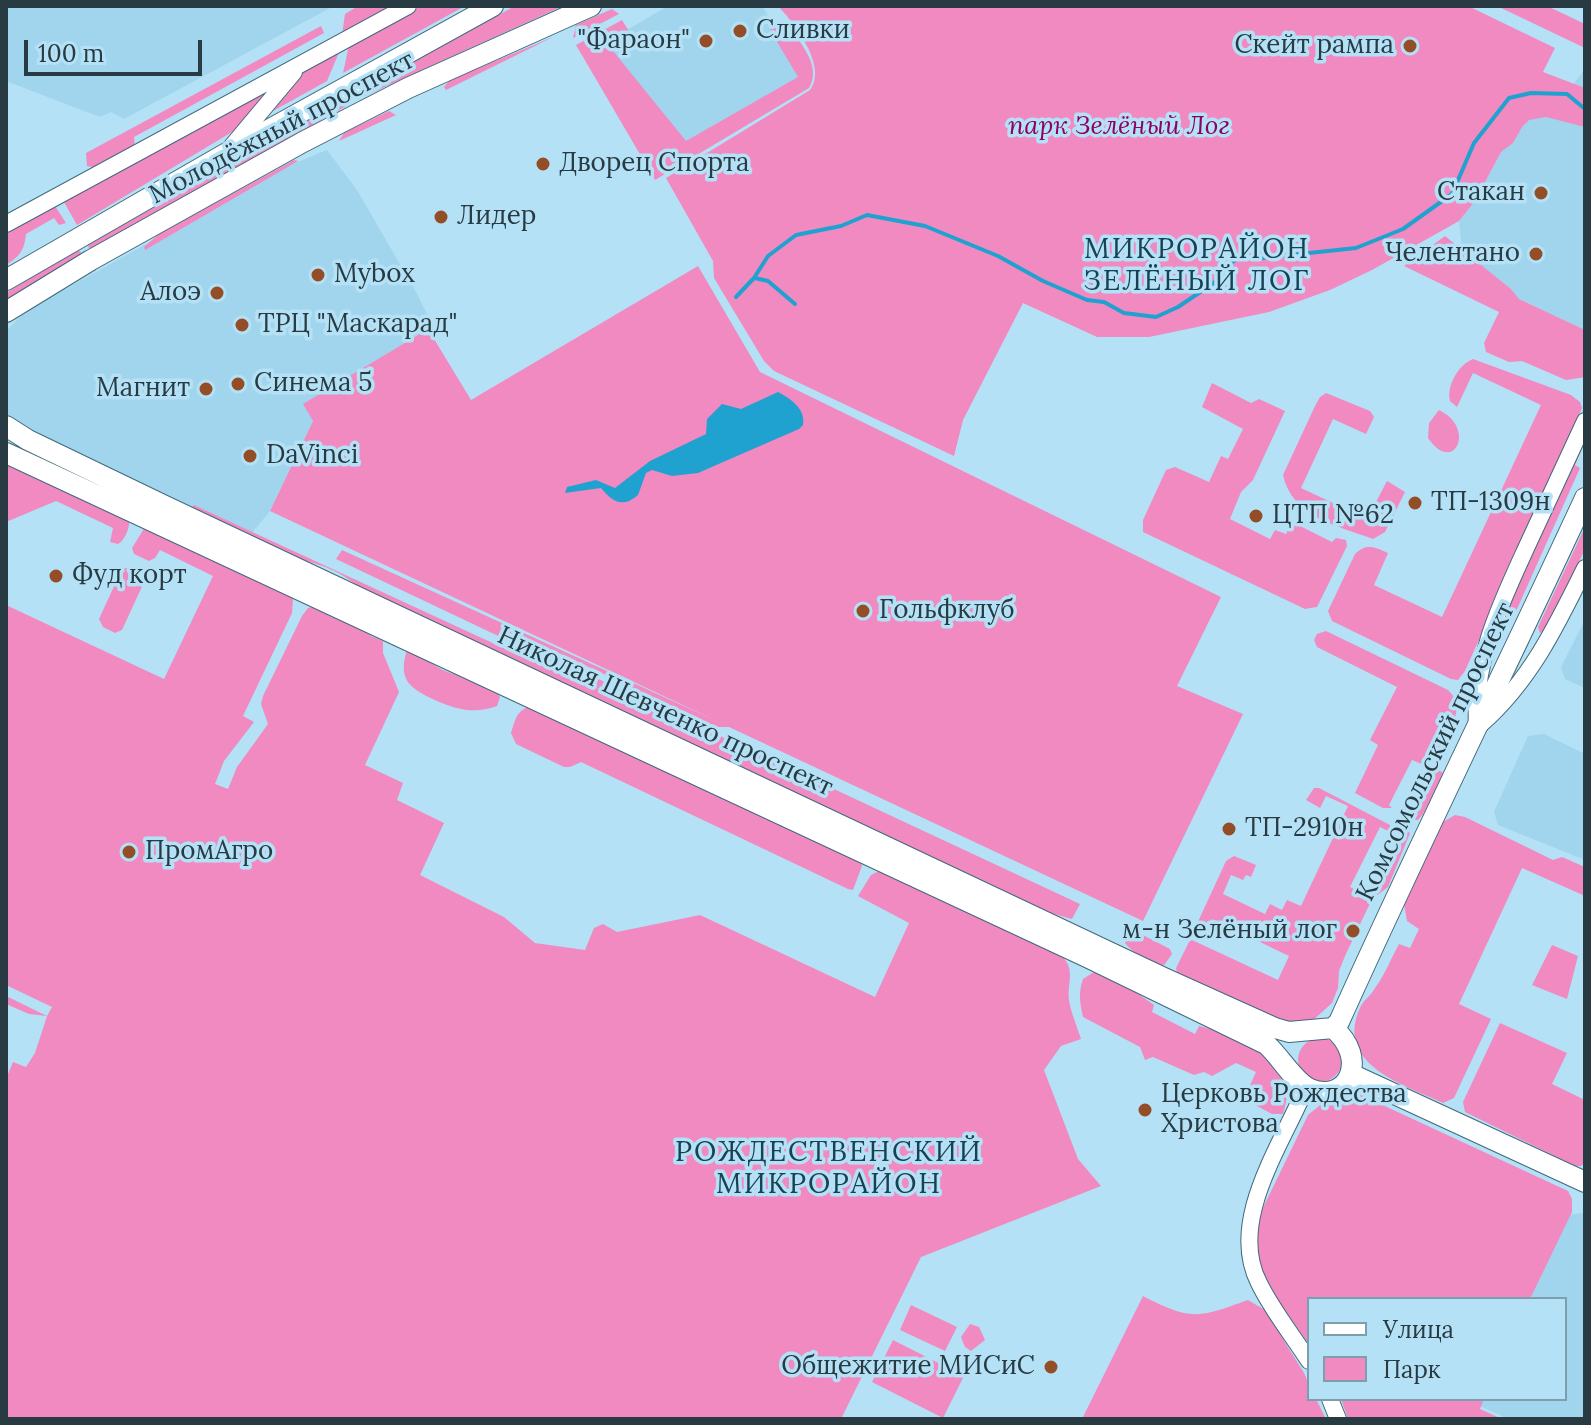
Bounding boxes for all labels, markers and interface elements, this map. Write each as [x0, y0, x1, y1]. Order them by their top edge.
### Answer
place label: Сливки [756, 15, 850, 47]
marker: Сливки [731, 22, 749, 40]
scale bar [28, 24, 206, 74]
place label: "Фараон" [577, 25, 690, 57]
place label: Скейт рампа [1234, 30, 1394, 62]
marker: "Фараон" [697, 32, 715, 50]
marker: Скейт рампа [1401, 37, 1419, 55]
text: 100 m [38, 38, 104, 69]
street label: Молодёжный проспект [144, 45, 420, 211]
park label: парк Зелёный Лог [1008, 111, 1230, 143]
place label: Дворец Спорта [559, 148, 749, 180]
marker: Дворец Спорта [534, 155, 552, 173]
place label: Стакан [1437, 177, 1525, 209]
marker: Стакан [1532, 184, 1550, 202]
place label: Лидер [457, 201, 536, 233]
marker: Лидер [432, 208, 450, 226]
district label: МИКРОРАЙОН ЗЕЛЁНЫЙ ЛОГ [1084, 233, 1310, 299]
place label: Челентано [1385, 238, 1520, 270]
marker: Челентано [1527, 245, 1545, 263]
place label: Mybox [334, 259, 415, 291]
marker: Mybox [309, 266, 327, 284]
place label: Алоэ [140, 277, 201, 309]
marker: Алоэ [208, 284, 226, 302]
place label: ТРЦ "Маскарад" [258, 309, 458, 341]
marker: ТРЦ "Маскарад" [233, 316, 251, 334]
place label: Синема 5 [254, 368, 372, 400]
place label: Магнит [96, 373, 190, 405]
marker: Синема 5 [229, 375, 247, 393]
marker: Магнит [197, 380, 215, 398]
place label: DaVinci [266, 440, 358, 472]
marker: DaVinci [241, 447, 259, 465]
place label: ТП-1309н [1431, 487, 1550, 519]
marker: ТП-1309н [1406, 494, 1424, 512]
place label: ЦТП №62 [1272, 500, 1394, 532]
marker: ЦТП №62 [1247, 507, 1265, 525]
place label: Фуд корт [72, 560, 187, 592]
marker: Фуд корт [47, 567, 65, 585]
place label: Гольфклуб [879, 595, 1014, 627]
street label: Комсомольский проспект [1350, 598, 1522, 906]
marker: Гольфклуб [854, 602, 872, 620]
street label: Николая Шевченко проспект [492, 620, 838, 804]
place label: ТП-2910н [1245, 813, 1364, 845]
marker: ТП-2910н [1220, 820, 1238, 838]
place label: ПромАгро [145, 836, 273, 868]
marker: ПромАгро [120, 843, 138, 861]
place label: м-н Зелёный лог [1122, 915, 1337, 947]
marker: м-н Зелёный лог [1344, 922, 1362, 940]
place label: Церковь Рождества Христова [1161, 1079, 1407, 1140]
marker: Церковь Рождества Христова [1136, 1101, 1154, 1119]
district label: РОЖДЕСТВЕНСКИЙ МИКРОРАЙОН [675, 1136, 983, 1202]
legend [1307, 1297, 1567, 1401]
text: Улица [1383, 1314, 1454, 1345]
place label: Общежитие МИСиС [781, 1351, 1035, 1383]
text: Парк [1383, 1354, 1441, 1385]
marker: Общежитие МИСиС [1042, 1358, 1060, 1376]

